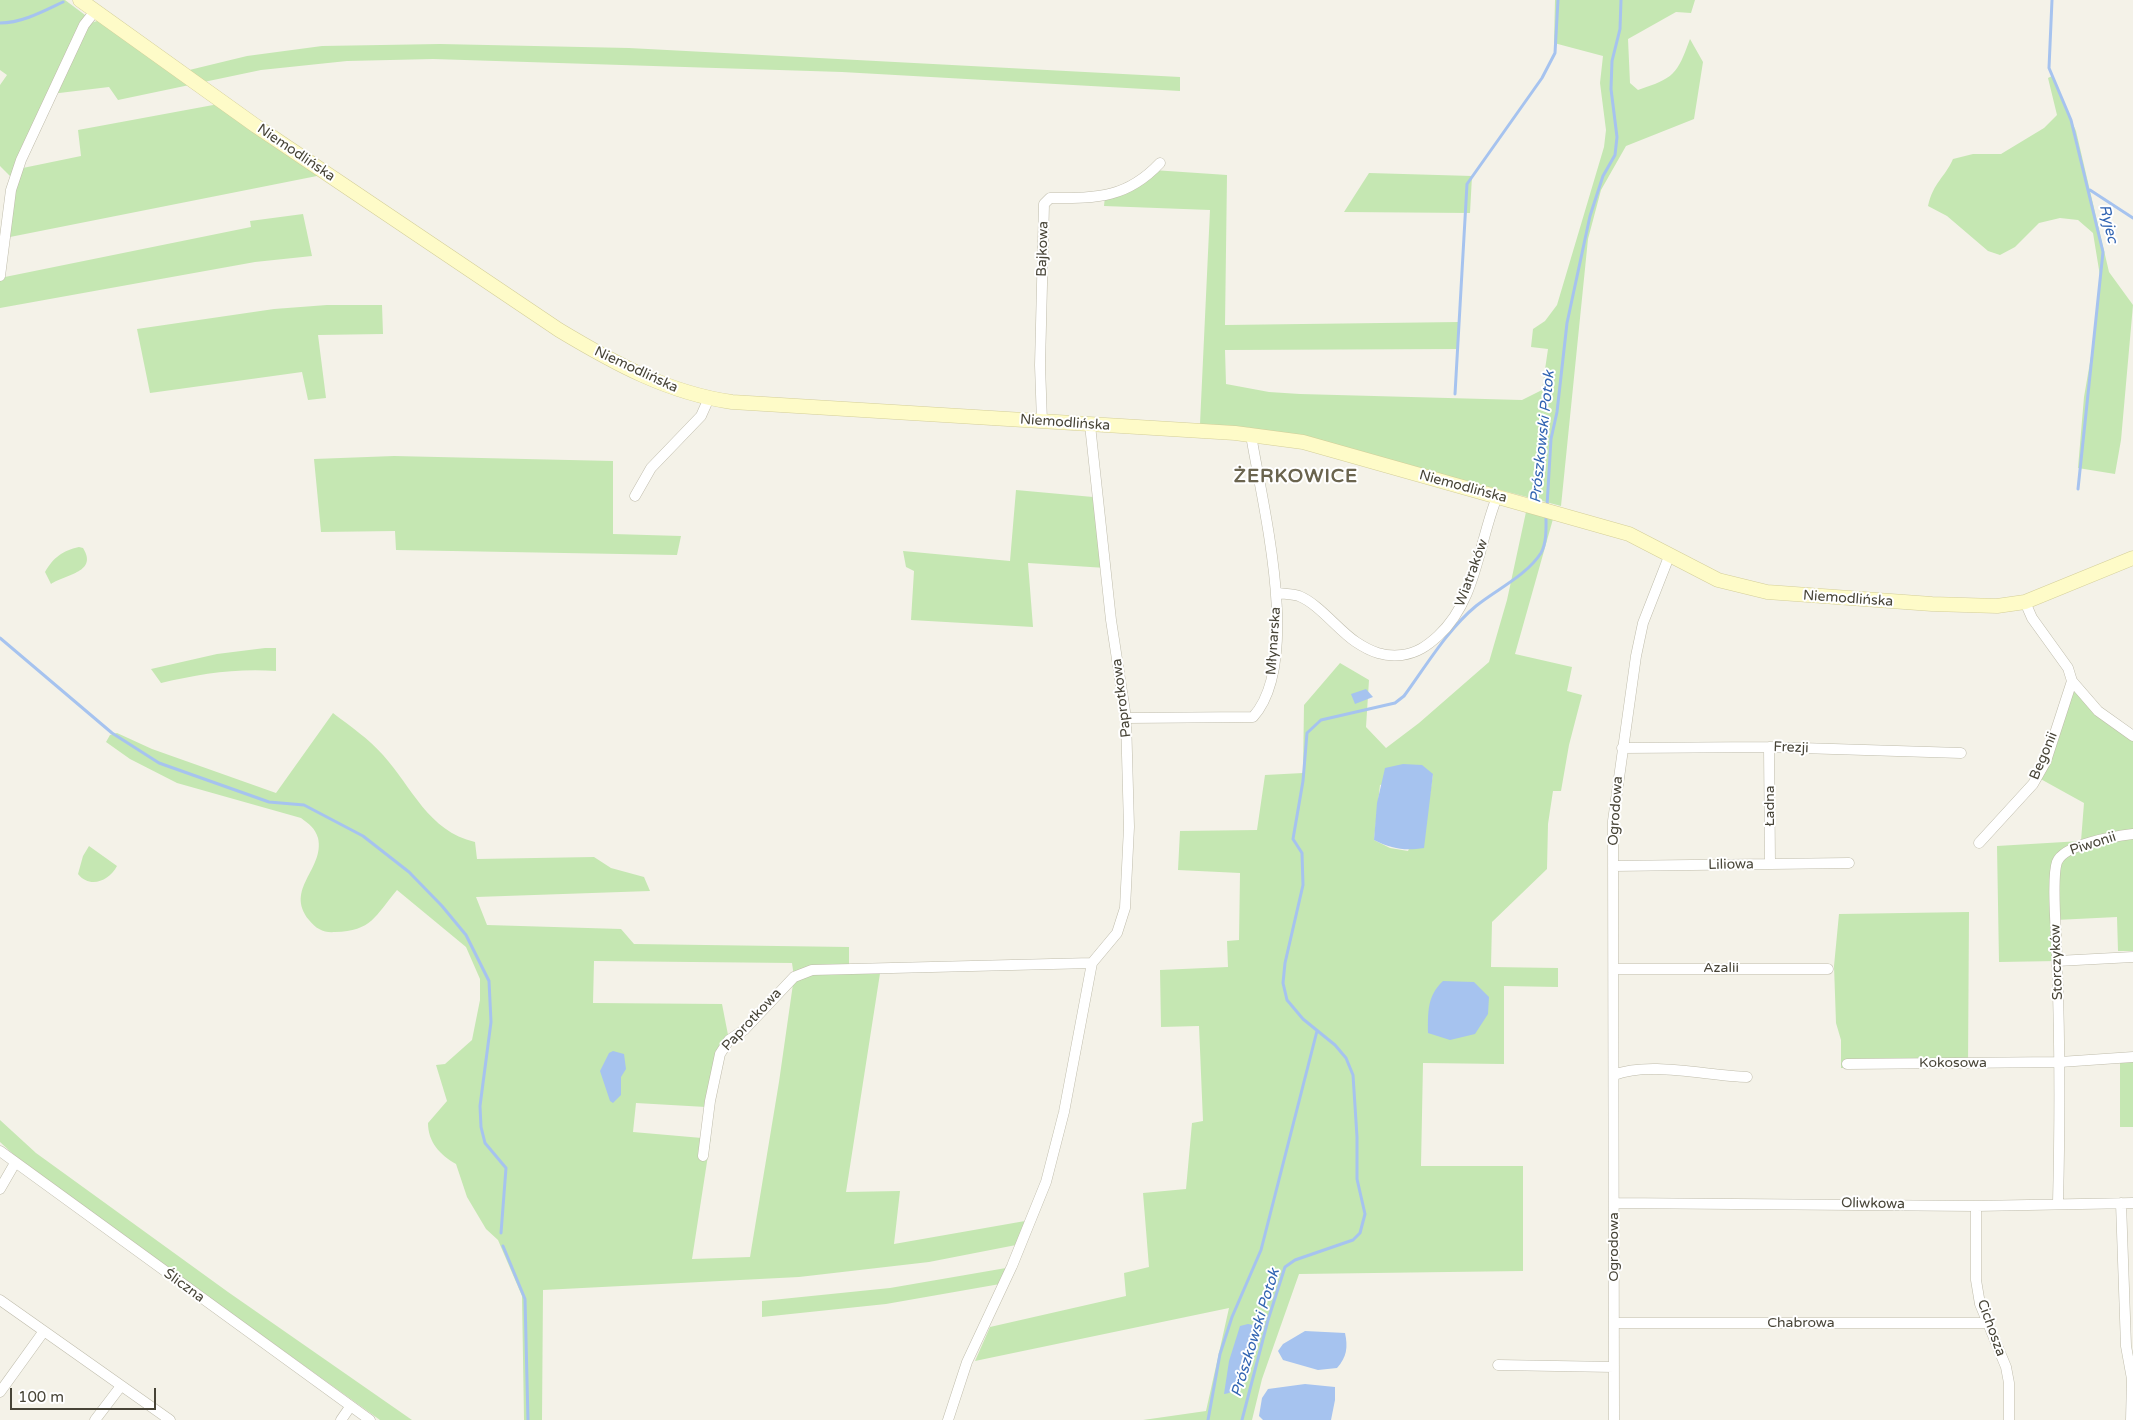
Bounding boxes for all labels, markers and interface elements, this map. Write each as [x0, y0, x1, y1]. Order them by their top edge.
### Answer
street label: Niemodlińska [254, 121, 338, 185]
water label: Ryjec [2095, 203, 2121, 245]
street label: Bajkowa [1034, 221, 1052, 277]
street label: Niemodlińska [592, 343, 680, 397]
water label: Prószkowski Potok [1527, 370, 1559, 504]
street label: Niemodlińska [1019, 411, 1111, 435]
district label: ŻERKOWICE [1233, 466, 1359, 488]
street label: Niemodlińska [1417, 467, 1509, 507]
street label: Wiatraków [1452, 537, 1492, 609]
street label: Niemodlińska [1802, 587, 1894, 611]
street label: Młynarska [1263, 606, 1285, 676]
street label: Paprotkowa [1109, 658, 1135, 738]
street label: Begonii [2026, 730, 2062, 782]
street label: Frezji [1773, 739, 1809, 757]
street label: Ogrodowa [1605, 776, 1627, 846]
street label: Ładna [1762, 785, 1778, 827]
street label: Piwonii [2068, 829, 2118, 859]
street label: Liliowa [1708, 856, 1754, 874]
street label: Storczyków [2047, 924, 2067, 1000]
street label: Azalii [1703, 960, 1739, 976]
street label: Paprotkowa [719, 985, 785, 1055]
street label: Kokosowa [1919, 1055, 1987, 1071]
street label: Oliwkowa [1841, 1195, 1905, 1213]
street label: Ogrodowa [1606, 1212, 1622, 1282]
street label: Śliczna [160, 1266, 208, 1306]
water label: Prószkowski Potok [1228, 1267, 1284, 1399]
street label: Cichosza [1973, 1297, 2009, 1359]
street label: Chabrowa [1767, 1315, 1835, 1331]
scale bar [12, 1378, 159, 1410]
text: 100 m [18, 1388, 64, 1406]

